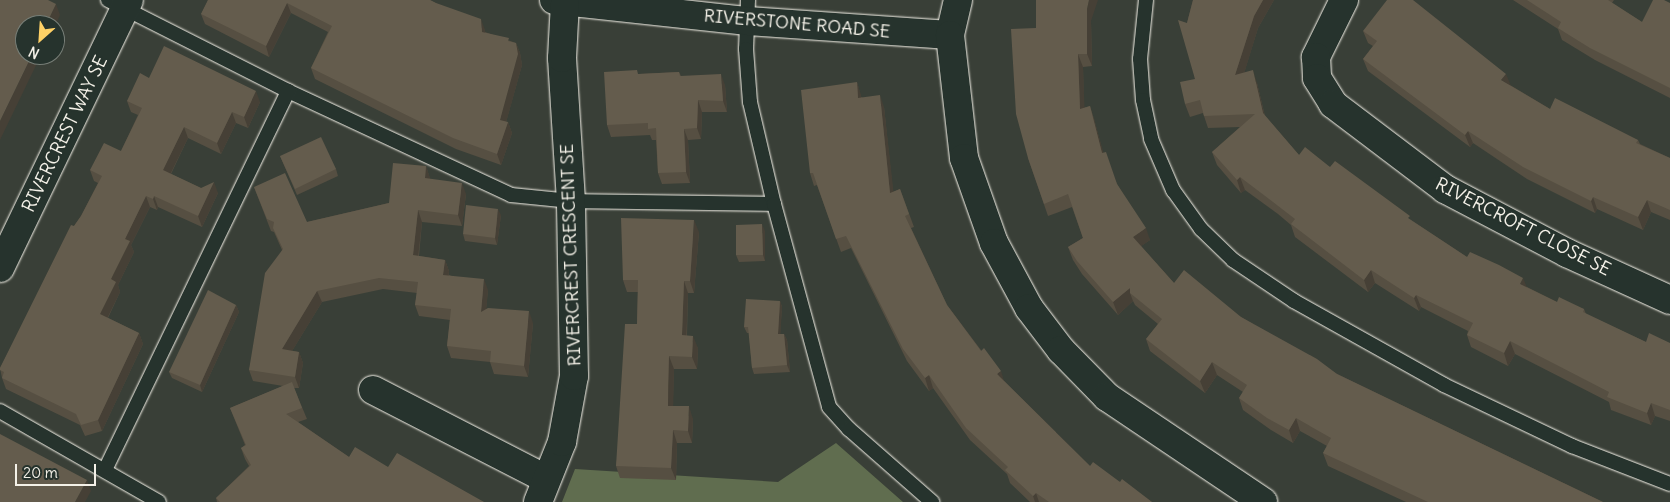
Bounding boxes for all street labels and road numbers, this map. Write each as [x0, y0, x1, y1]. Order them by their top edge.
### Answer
street label: RIVERSTONE ROAD SE [703, 5, 891, 43]
street label: RIVERCREST WAY SE [18, 52, 112, 216]
street label: RIVERCREST CRESCENT SE [556, 143, 586, 367]
street label: RIVERCROFT CLOSE SE [1432, 173, 1614, 281]

